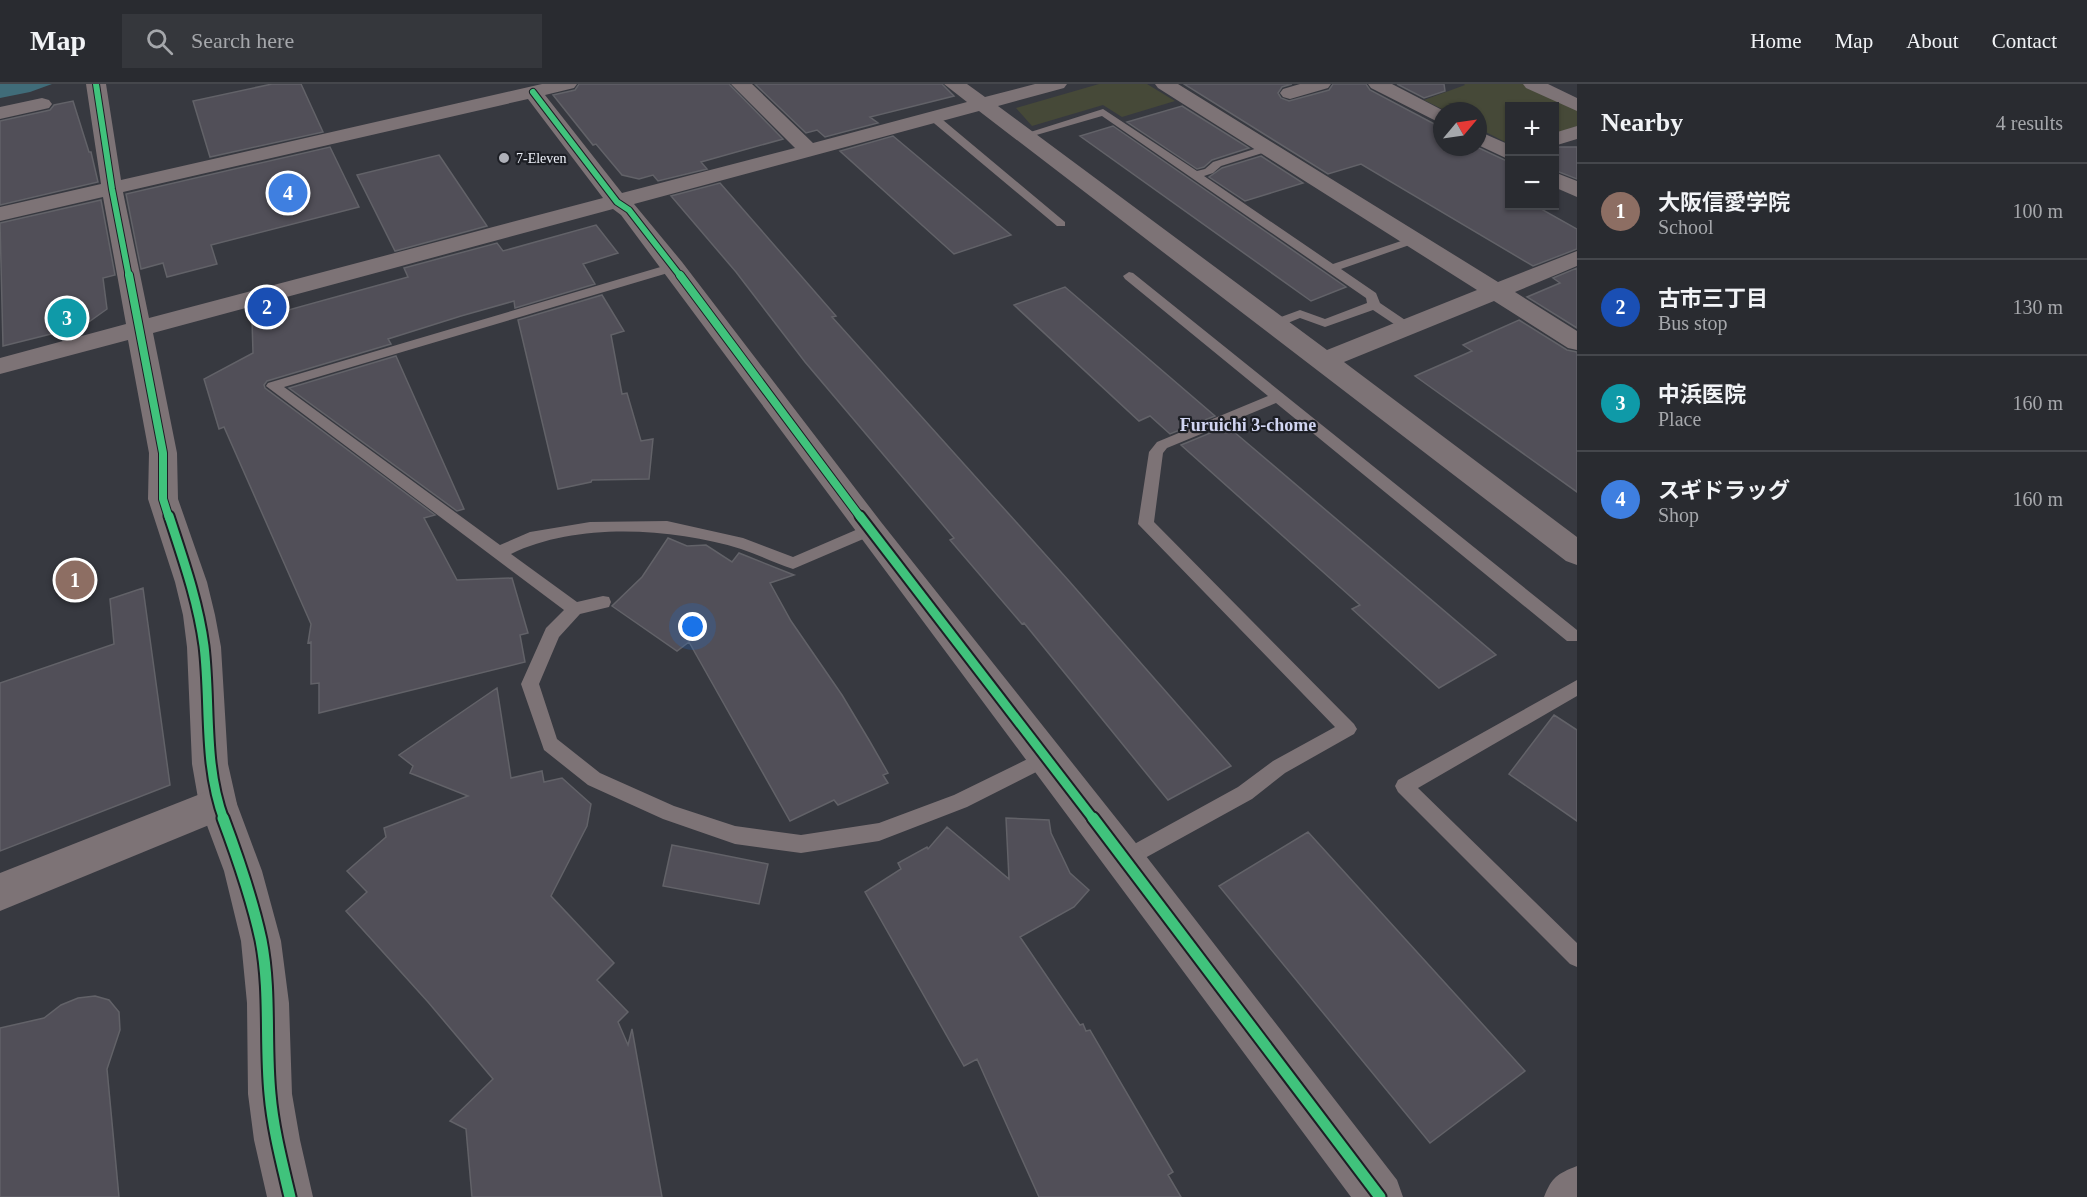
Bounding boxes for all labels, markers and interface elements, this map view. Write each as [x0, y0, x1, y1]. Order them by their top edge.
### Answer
search box [122, 14, 542, 68]
text: Map [30, 25, 86, 56]
icon: search [143, 25, 176, 58]
text: Search here [191, 28, 294, 53]
text: Home [1750, 29, 1802, 53]
text: Map [1835, 29, 1873, 53]
text: About [1906, 29, 1959, 53]
text: Contact [1992, 29, 2057, 53]
north arrow [1433, 102, 1487, 156]
map controls [1505, 102, 1559, 210]
button: + [1505, 102, 1559, 156]
text: Nearby [1601, 108, 1683, 137]
text: 4 results [1996, 112, 2063, 134]
marker: 7-Eleven [497, 151, 511, 165]
place label: 7-Eleven [516, 151, 567, 166]
button: − [1505, 156, 1559, 210]
pin: 4 [268, 170, 308, 216]
text: 大阪信愛学院 [1658, 190, 1790, 215]
text: 1 [1616, 200, 1626, 222]
text: 100 m [2012, 200, 2063, 222]
text: School [1658, 216, 1714, 238]
pin: 2 [248, 284, 286, 330]
text: 古市三丁目 [1658, 286, 1768, 311]
pin: 3 [48, 296, 86, 340]
text: 2 [1616, 296, 1626, 318]
text: 130 m [2012, 296, 2063, 318]
text: Bus stop [1658, 312, 1727, 334]
text: 中浜医院 [1658, 382, 1746, 407]
text: 3 [1616, 392, 1626, 414]
text: 160 m [2012, 392, 2063, 414]
text: Place [1658, 408, 1701, 430]
district label: Furuichi 3-chome [1180, 415, 1316, 435]
text: スギドラッグ [1658, 478, 1790, 503]
text: 4 [1616, 488, 1626, 510]
text: 160 m [2012, 488, 2063, 510]
text: Shop [1658, 504, 1699, 526]
pin: 1 [56, 558, 94, 602]
your location [678, 612, 707, 641]

